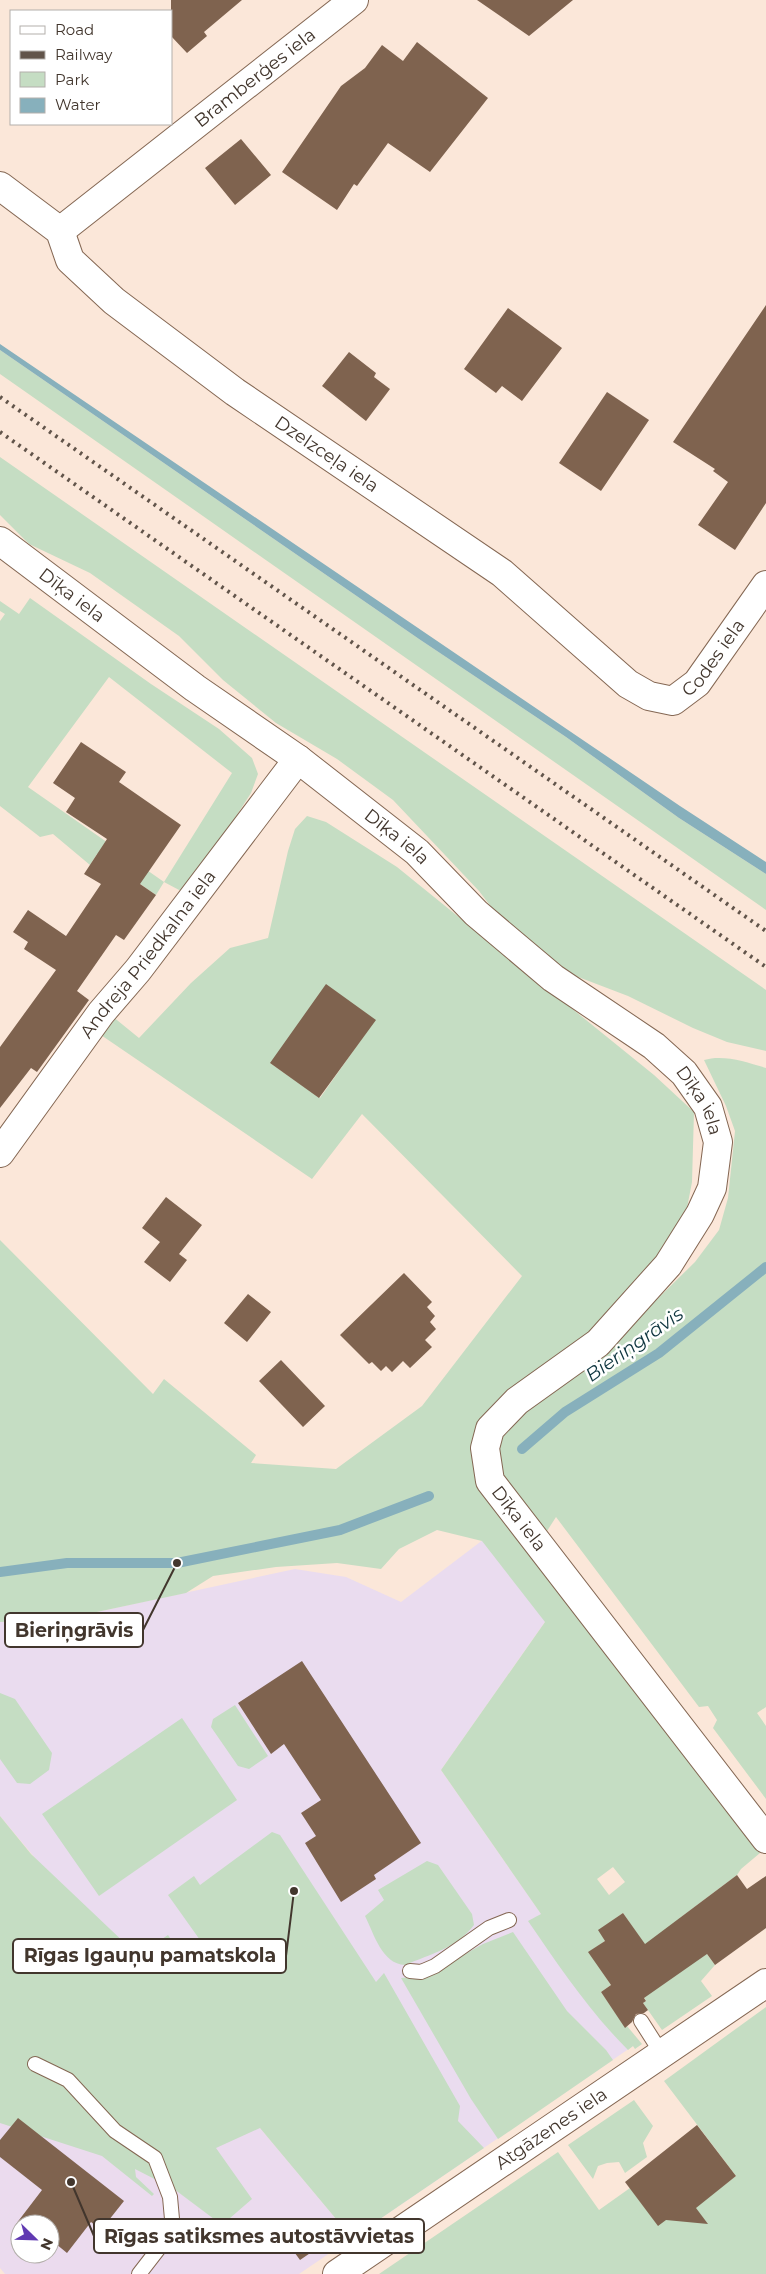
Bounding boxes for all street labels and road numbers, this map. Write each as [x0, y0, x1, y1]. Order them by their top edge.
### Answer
street label: Bramberģes iela [190, 23, 320, 132]
street label: Dzelzceļa iela [270, 411, 383, 497]
street label: Dīķa iela [35, 563, 109, 627]
street label: Codes iela [677, 615, 749, 701]
street label: Dīķa iela [360, 804, 434, 869]
street label: Andreja Priedkalna iela [75, 866, 221, 1043]
street label: Dīķa iela [671, 1061, 726, 1138]
street label: Dīķa iela [487, 1481, 551, 1556]
street label: Atgāzenes iela [491, 2083, 611, 2174]

